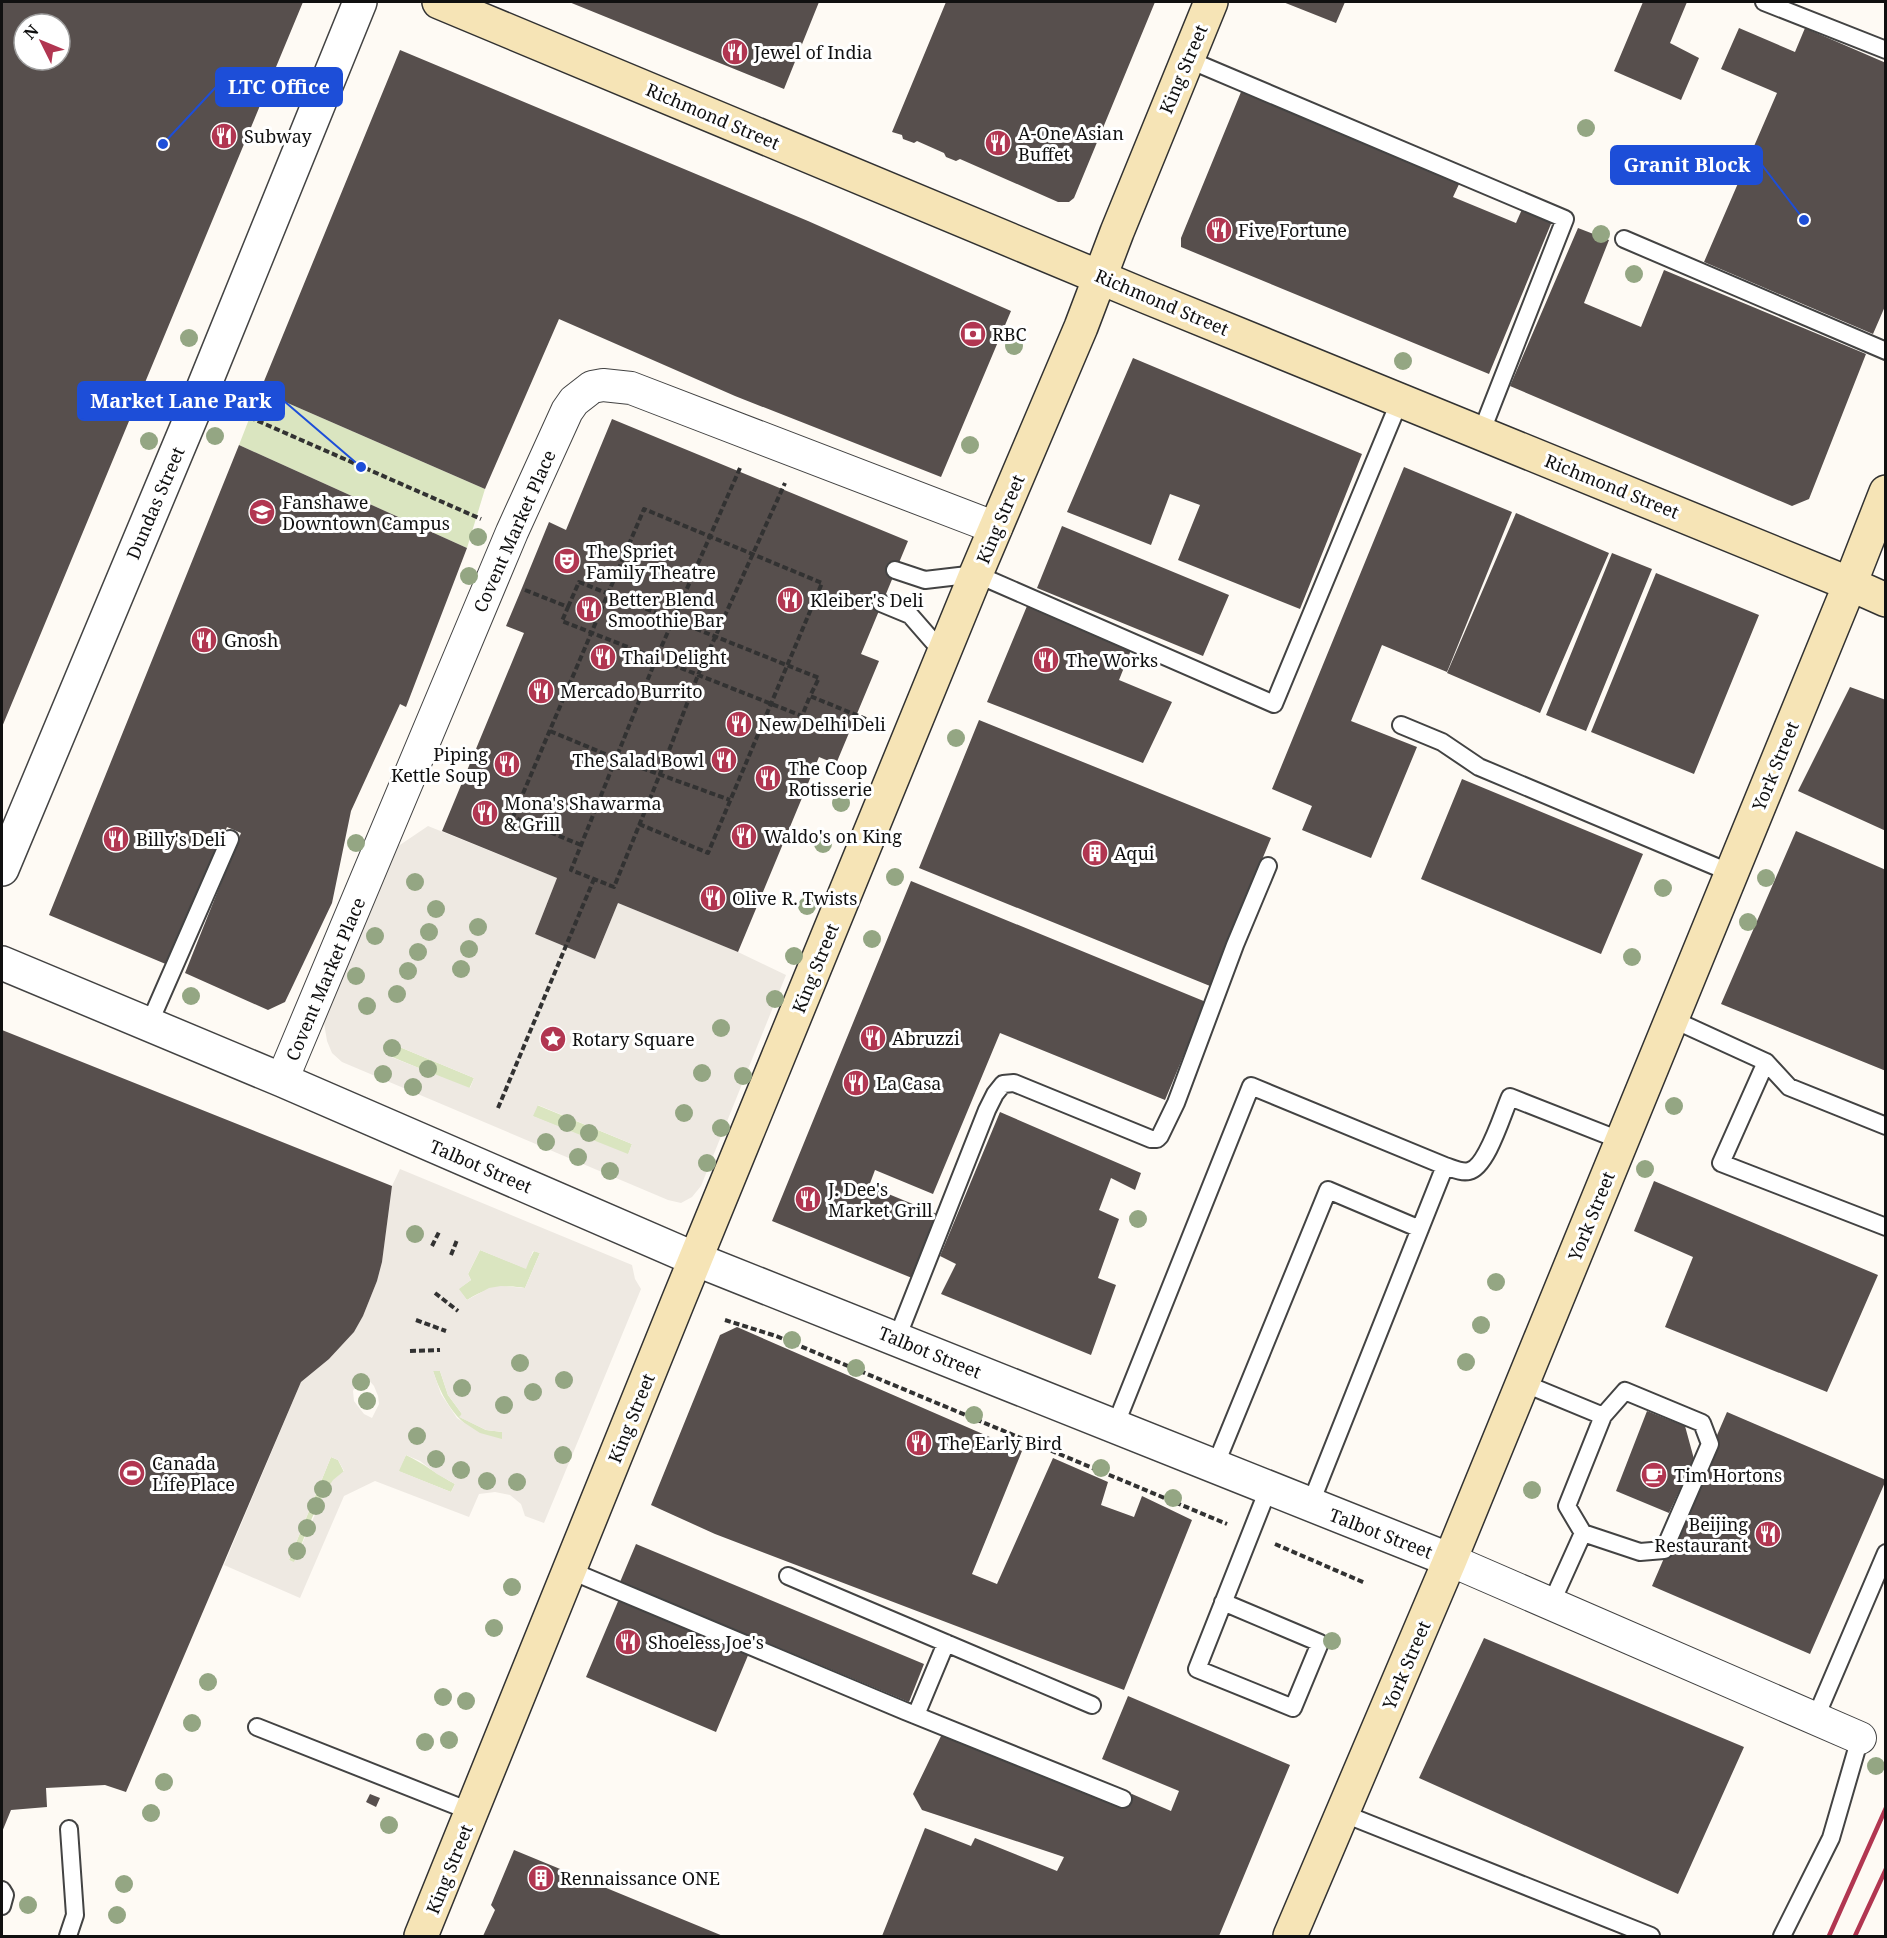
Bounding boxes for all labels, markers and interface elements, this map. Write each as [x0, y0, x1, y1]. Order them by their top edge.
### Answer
north arrow [12, 12, 72, 72]
text: N [19, 19, 44, 44]
street label: King Street [1153, 21, 1213, 117]
restaurant icon: Jewel of India [720, 37, 750, 67]
place label: Jewel of India [753, 40, 872, 64]
callout: LTC Office [216, 68, 342, 106]
text: LTC Office [228, 73, 330, 100]
street label: Richmond Street [643, 77, 783, 155]
restaurant icon: Subway [209, 121, 239, 151]
place label: A-One Asian Buffet [1018, 121, 1124, 166]
place label: Subway [244, 124, 313, 148]
restaurant icon: A-One Asian Buffet [983, 128, 1013, 158]
callout: Granit Block [1611, 146, 1762, 184]
text: Granit Block [1623, 151, 1751, 178]
restaurant icon: Five Fortune [1204, 215, 1234, 245]
place label: Five Fortune [1238, 218, 1347, 242]
street label: Richmond Street [1092, 263, 1232, 341]
bank icon: RBC [958, 319, 988, 349]
place label: RBC [992, 322, 1027, 346]
callout: Market Lane Park [78, 382, 284, 420]
text: Market Lane Park [90, 387, 272, 414]
street label: Dundas Street [120, 443, 190, 563]
street label: Covent Market Place [467, 446, 561, 616]
street label: Richmond Street [1541, 448, 1683, 524]
street label: King Street [970, 471, 1030, 567]
place label: Fanshawe Downtown Campus [282, 490, 450, 535]
school or university icon: Fanshawe Downtown Campus [247, 497, 277, 527]
place label: The Spriet Family Theatre [586, 539, 716, 584]
theatre icon: The Spriet Family Theatre [552, 546, 582, 576]
restaurant icon: Kleiber's Deli [775, 585, 805, 615]
place label: Better Blend Smoothie Bar [608, 587, 724, 632]
place label: Kleiber's Deli [810, 588, 924, 612]
restaurant icon: Better Blend Smoothie Bar [574, 594, 604, 624]
restaurant icon: Gnosh [189, 625, 219, 655]
place label: Gnosh [224, 628, 278, 652]
restaurant icon: Thai Delight [588, 642, 618, 672]
place label: Thai Delight [622, 645, 727, 669]
restaurant icon: The Works [1031, 645, 1061, 675]
place label: The Works [1066, 648, 1158, 672]
restaurant icon: Mercado Burrito [526, 676, 556, 706]
place label: Mercado Burrito [560, 679, 703, 703]
restaurant icon: New Delhi Deli [724, 709, 754, 739]
place label: New Delhi Deli [758, 712, 886, 736]
street label: York Street [1746, 718, 1804, 815]
place label: Piping Kettle Soup [391, 742, 488, 787]
restaurant icon: The Salad Bowl [709, 745, 739, 775]
place label: The Salad Bowl [573, 748, 704, 772]
restaurant icon: Piping Kettle Soup [492, 749, 522, 779]
place label: The Coop Rotisserie [788, 756, 872, 801]
restaurant icon: The Coop Rotisserie [753, 763, 783, 793]
place label: Mona's Shawarma & Grill [504, 791, 662, 836]
restaurant icon: Mona's Shawarma & Grill [470, 798, 500, 828]
restaurant icon: Waldo's on King [729, 821, 759, 851]
restaurant icon: Billy's Deli [101, 824, 131, 854]
place label: Waldo's on King [764, 824, 902, 848]
place label: Billy's Deli [136, 827, 226, 851]
building icon: Aqui [1080, 838, 1110, 868]
place label: Aqui [1114, 841, 1155, 865]
restaurant icon: Olive R. Twists [698, 883, 728, 913]
place label: Olive R. Twists [732, 886, 857, 910]
street label: Covent Market Place [280, 894, 370, 1064]
street label: King Street [786, 920, 844, 1016]
restaurant icon: Abruzzi [858, 1023, 888, 1053]
place icon: Rotary Square [538, 1024, 568, 1054]
place label: Abruzzi [892, 1026, 960, 1050]
place label: Rotary Square [572, 1027, 695, 1051]
restaurant icon: La Casa [841, 1068, 871, 1098]
place label: La Casa [876, 1071, 941, 1095]
street label: Talbot Street [426, 1134, 536, 1198]
street label: York Street [1562, 1168, 1620, 1265]
place label: J. Dee's Market Grill [827, 1177, 933, 1222]
restaurant icon: J. Dee's Market Grill [793, 1184, 823, 1214]
street label: Talbot Street [875, 1320, 985, 1384]
street label: King Street [602, 1370, 660, 1466]
restaurant icon: The Early Bird [904, 1428, 934, 1458]
place label: The Early Bird [938, 1431, 1062, 1455]
place label: Canada Life Place [152, 1451, 235, 1496]
sports icon: Canada Life Place [117, 1458, 147, 1488]
cafe icon: Tim Hortons [1639, 1460, 1669, 1490]
place label: Tim Hortons [1674, 1463, 1782, 1487]
street label: Talbot Street [1326, 1502, 1436, 1564]
place label: Beijing Restaurant [1654, 1512, 1748, 1557]
restaurant icon: Beijing Restaurant [1753, 1519, 1783, 1549]
street label: York Street [1376, 1617, 1435, 1714]
restaurant icon: Shoeless Joe's [613, 1627, 643, 1657]
place label: Shoeless Joe's [648, 1630, 764, 1654]
street label: King Street [420, 1821, 478, 1917]
building icon: Rennaissance ONE [526, 1863, 556, 1893]
place label: Rennaissance ONE [560, 1866, 720, 1890]

